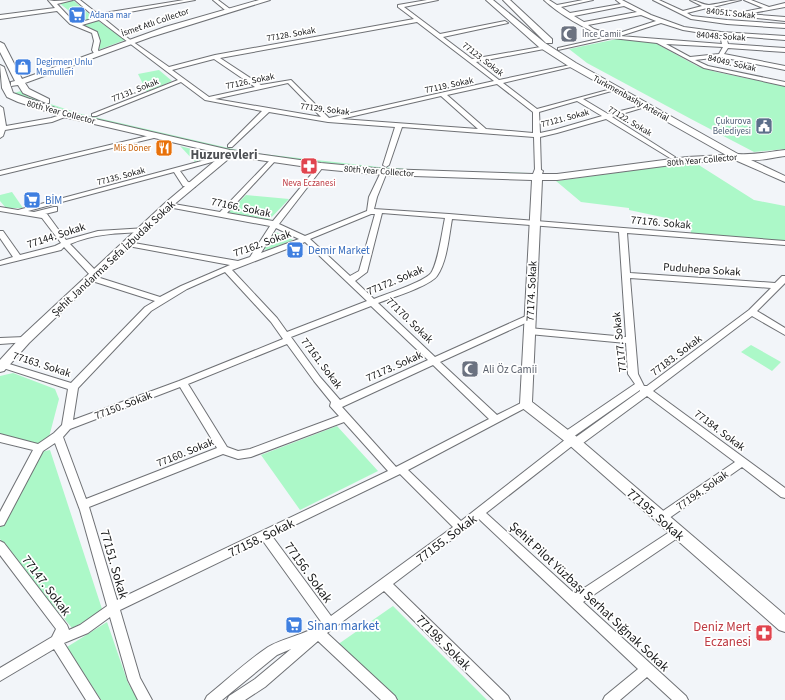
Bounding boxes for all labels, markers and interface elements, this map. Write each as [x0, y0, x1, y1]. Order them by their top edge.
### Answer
street label: İsmet Atlı Collector [120, 4, 192, 40]
street label: 84051. Sokak [706, 4, 757, 23]
supermarket icon: Adana mar [67, 5, 87, 25]
place label: Adana mar [90, 9, 132, 22]
street label: 77128. Sokak [266, 24, 317, 45]
mosque icon: İnce Camii [559, 24, 579, 44]
place label: İnce Camii [582, 28, 621, 41]
street label: 84048. Sokak [696, 28, 747, 45]
street label: 77123. Sokak [459, 39, 507, 80]
street label: 84049. Sokak [706, 52, 758, 76]
place label: Degirmen Unlu Mamulleri [36, 56, 92, 79]
shop icon: Degirmen Unlu Mamulleri [13, 57, 33, 77]
street label: 77126. Sokak [225, 70, 276, 93]
street label: Turkmenbashy Arterial [590, 72, 671, 125]
street label: 77119. Sokak [424, 74, 475, 97]
street label: 77131. Sokak [110, 75, 161, 106]
street label: 80th Year Collector [25, 97, 97, 128]
street label: 77129. Sokak [300, 100, 351, 119]
street label: 77122. Sokak [605, 103, 655, 140]
street label: 77121. Sokak [540, 106, 591, 131]
place label: Çukurova Belediyesi [713, 115, 751, 138]
public building icon: Çukurova Belediyesi [754, 116, 774, 136]
restaurant icon: Mis Döner [154, 138, 174, 158]
place label: Mis Döner [114, 142, 152, 155]
district label: Huzurevleri [190, 146, 258, 164]
street label: 80th Year Collector [666, 151, 739, 170]
pharmacy icon: Neva Eczanesi [299, 156, 319, 176]
street label: 80th Year Collector [343, 163, 415, 180]
street label: 77135. Sokak [96, 164, 147, 189]
place label: Neva Eczanesi [283, 177, 335, 190]
supermarket icon: BİM [22, 190, 42, 210]
place label: BİM [45, 193, 62, 208]
street label: 77166. Sokak [210, 194, 273, 221]
street label: Şehit Jandarma Sefa İzbudak Sokak [48, 197, 179, 320]
street label: 77176. Sokak [630, 212, 692, 233]
street label: 77144. Sokak [25, 219, 88, 252]
street label: 77162. Sokak [231, 226, 294, 261]
supermarket icon: Demir Market [285, 240, 305, 260]
place label: Demir Market [308, 243, 370, 258]
street label: Puduhepa Sokak [663, 259, 742, 280]
street label: 77174. Sokak [522, 260, 541, 322]
street label: 77172. Sokak [364, 262, 426, 299]
street label: 77170. Sokak [383, 294, 437, 347]
street label: 77177. Sokak [609, 311, 630, 373]
street label: 77183. Sokak [648, 331, 705, 380]
street label: 77161. Sokak [297, 335, 346, 392]
street label: 77173. Sokak [364, 347, 425, 386]
street label: 77163. Sokak [11, 348, 73, 381]
mosque icon: Ali Öz Camii [460, 359, 480, 379]
place label: Ali Öz Camii [483, 362, 537, 377]
street label: 77150. Sokak [92, 387, 155, 423]
street label: 77184. Sokak [691, 406, 749, 455]
street label: 77160. Sokak [154, 434, 217, 471]
street label: 77194. Sokak [673, 467, 732, 514]
street label: 77195. Sokak [622, 485, 689, 545]
street label: 77155. Sokak [413, 510, 481, 567]
street label: 77158. Sokak [225, 514, 298, 562]
street label: Şehit Pilot Yüzbaşı Serhat Sığnak Sokak [505, 518, 674, 676]
street label: 77151. Sokak [96, 527, 133, 602]
street label: 77156. Sokak [280, 538, 337, 607]
street label: 77147. Sokak [18, 552, 75, 620]
street label: 77198. Sokak [412, 611, 475, 675]
supermarket icon: Sinan market [284, 615, 304, 635]
place label: Sinan market [307, 617, 380, 635]
place label: Deniz Mert Eczanesi [693, 618, 752, 651]
pharmacy icon: Deniz Mert Eczanesi [754, 623, 774, 643]

